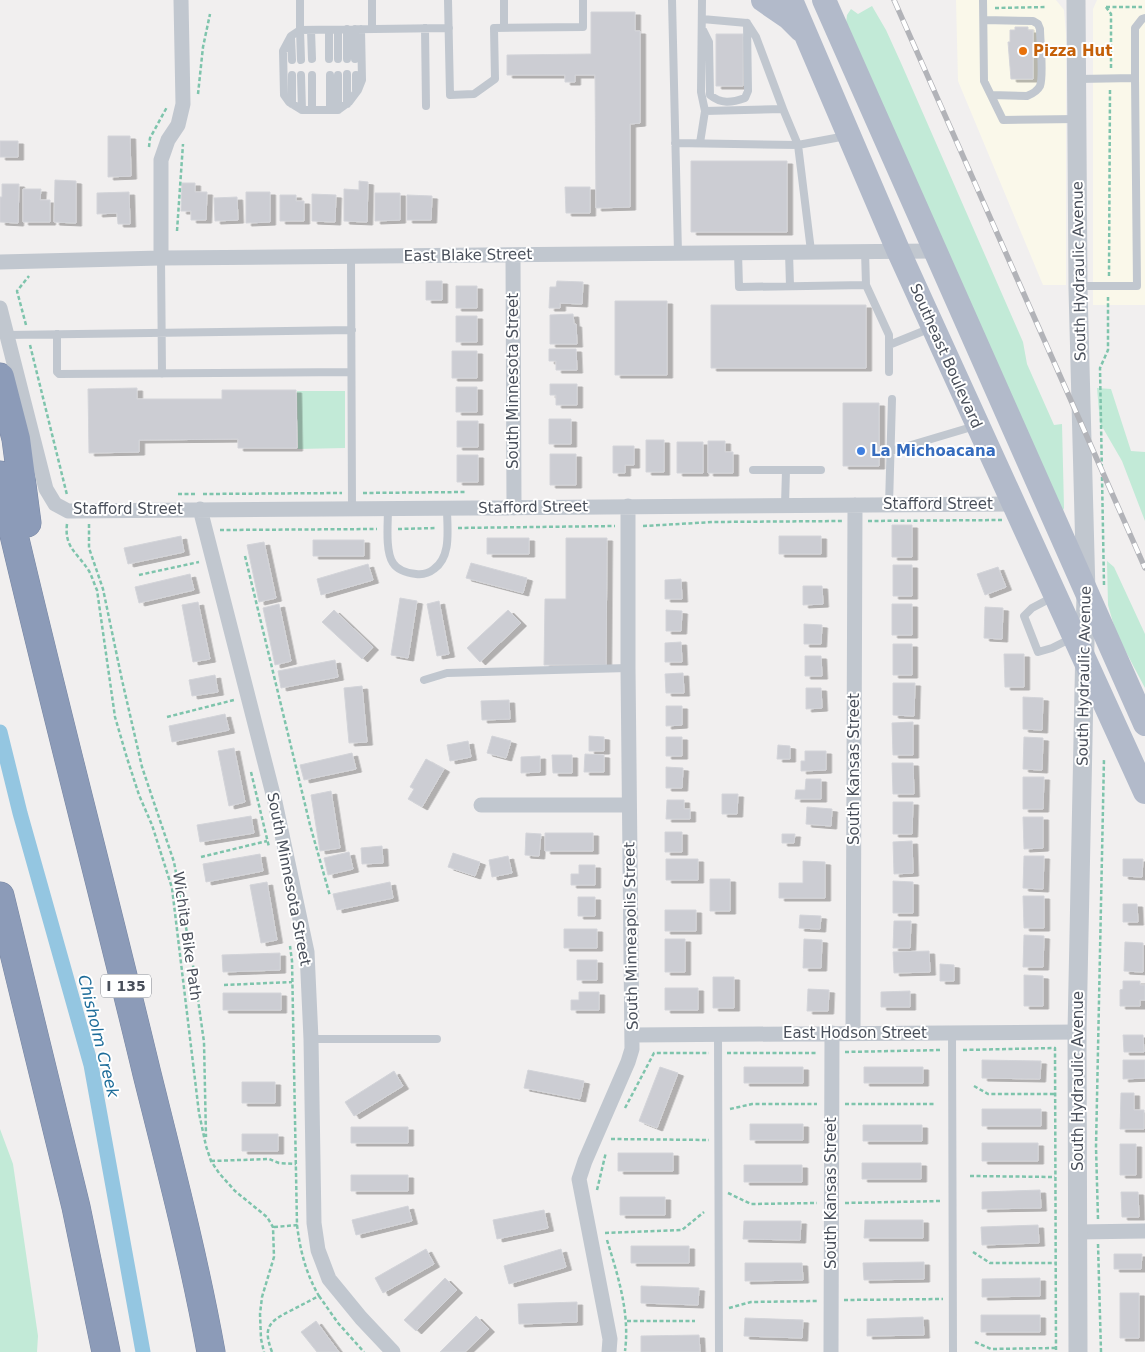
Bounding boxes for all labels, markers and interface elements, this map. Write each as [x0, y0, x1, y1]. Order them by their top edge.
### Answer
place label: Pizza Hut [1033, 42, 1112, 60]
marker: Pizza Hut [1017, 45, 1029, 57]
street label: South Hydraulic Avenue [1068, 181, 1090, 361]
street label: East Blake Street [404, 245, 533, 265]
street label: Southeast Boulevard [906, 281, 986, 431]
street label: South Minnesota Street [504, 293, 522, 469]
place label: La Michoacana [871, 442, 996, 460]
marker: La Michoacana [855, 445, 867, 457]
street label: Stafford Street [883, 495, 993, 513]
street label: Stafford Street [478, 497, 588, 517]
street label: Stafford Street [73, 500, 183, 518]
street label: South Hydraulic Avenue [1073, 586, 1095, 766]
street label: South Kansas Street [845, 693, 863, 845]
street label: South Minnesota Street [263, 791, 315, 967]
street label: South Minneapolis Street [620, 842, 642, 1030]
street label: Wichita Bike Path [169, 870, 205, 1002]
water label: Chisholm Creek [74, 973, 123, 1100]
road number: I 135 [101, 974, 151, 998]
street label: South Hydraulic Avenue [1069, 991, 1087, 1171]
street label: East Hodson Street [783, 1024, 927, 1042]
street label: South Kansas Street [822, 1117, 840, 1269]

